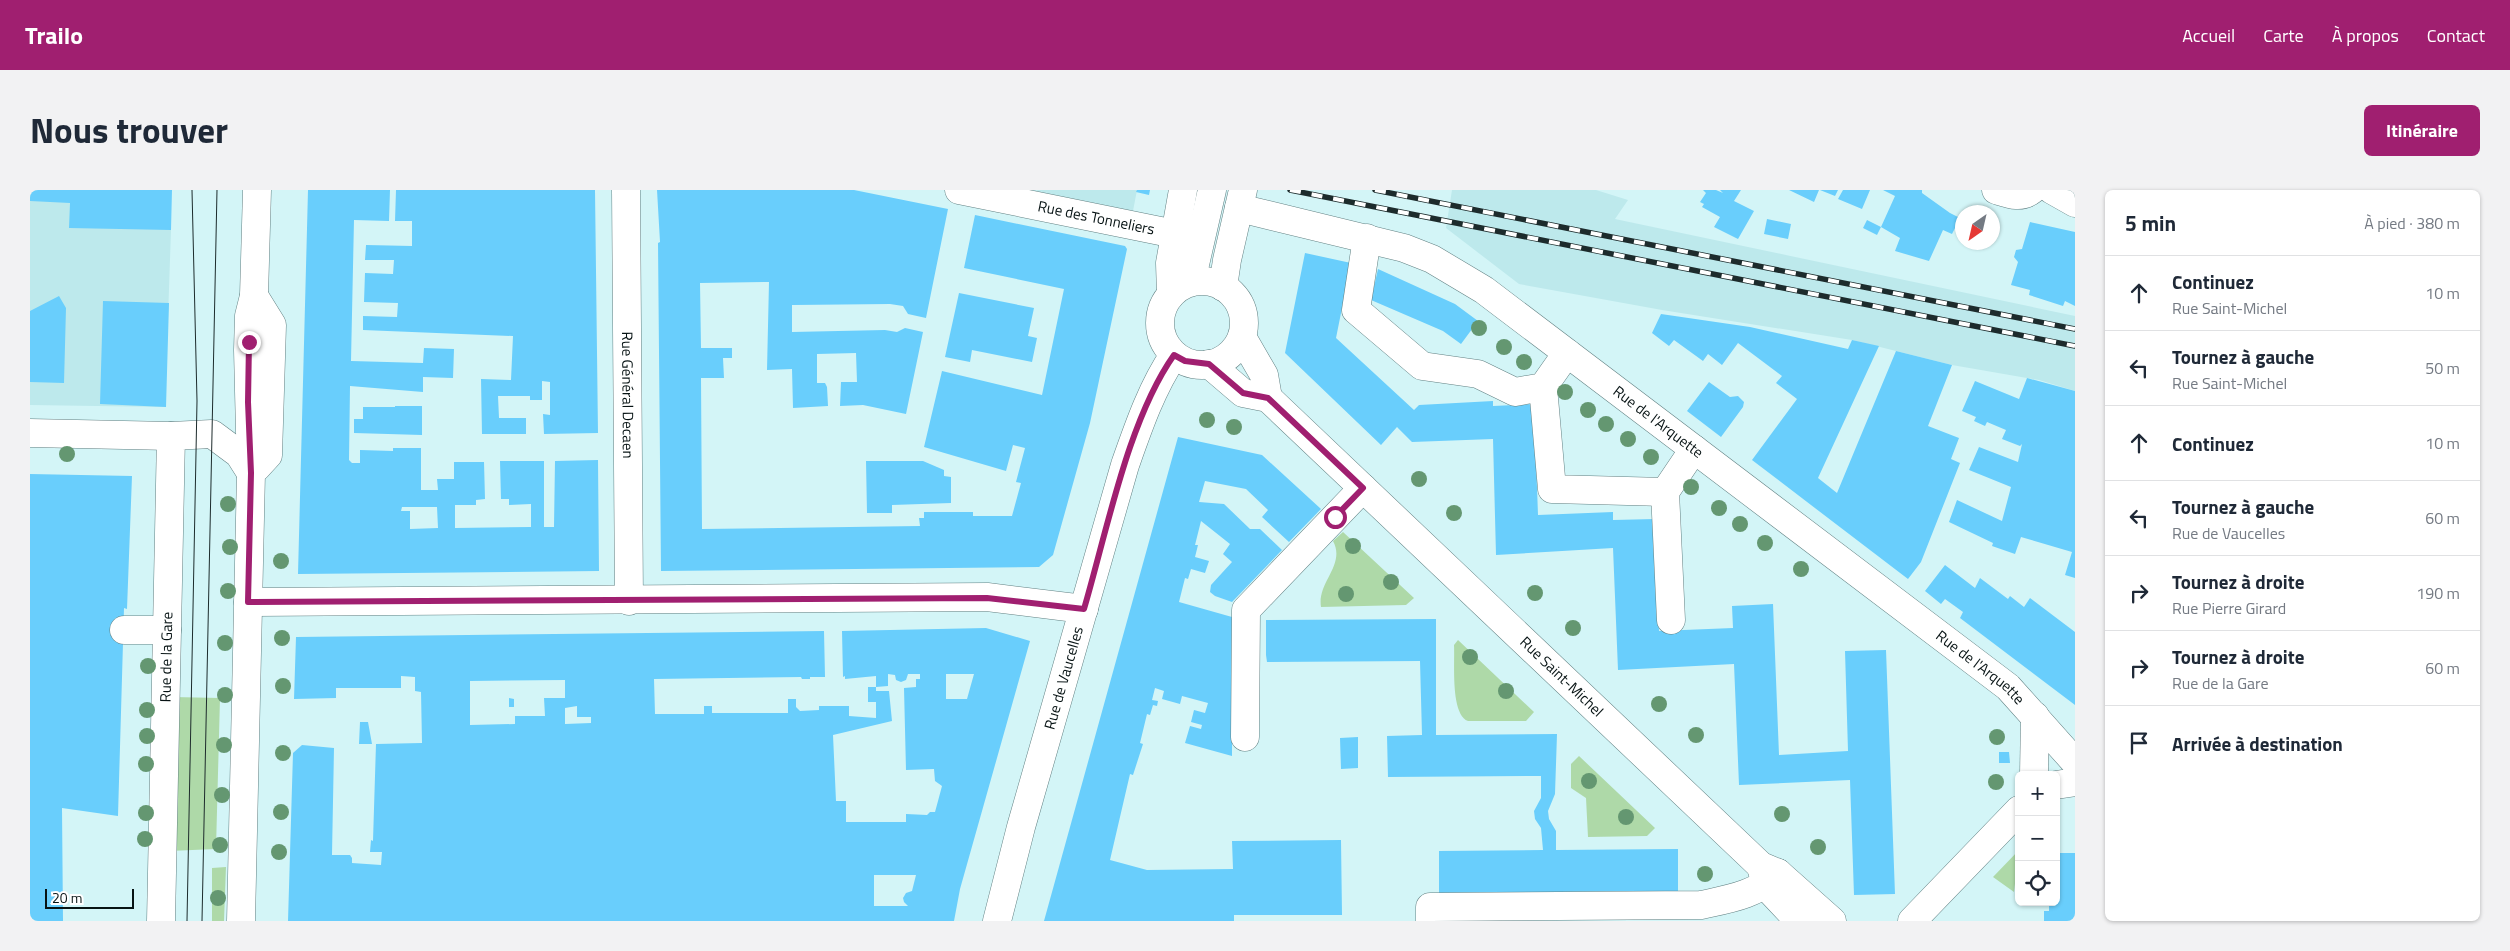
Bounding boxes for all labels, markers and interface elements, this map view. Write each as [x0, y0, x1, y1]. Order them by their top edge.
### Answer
text: Trailo [25, 17, 83, 53]
text: Accueil [2182, 22, 2235, 49]
text: Carte [2263, 22, 2304, 49]
text: À propos [2332, 22, 2399, 49]
text: Contact [2427, 22, 2485, 49]
text: Nous trouver [30, 103, 228, 157]
button: Itinéraire [2364, 105, 2480, 156]
street label: Rue des Tonneliers [1036, 194, 1157, 241]
north arrow [1955, 205, 2000, 250]
text: 5 min [2125, 207, 2176, 239]
text: À pied · 380 m [2364, 211, 2460, 235]
text: Continuez [2172, 267, 2254, 296]
icon: ahead [2125, 279, 2153, 307]
text: 10 m [2425, 281, 2460, 305]
text: Rue Saint-Michel [2172, 296, 2287, 320]
route end [238, 331, 261, 354]
street label: Rue Général Decaen [616, 331, 640, 459]
text: Tournez à gauche [2172, 342, 2314, 371]
icon: left [2125, 354, 2153, 382]
text: 50 m [2425, 356, 2460, 380]
text: Rue Saint-Michel [2172, 371, 2287, 395]
street label: Rue de l'Arquette [1608, 380, 1709, 463]
icon: ahead [2125, 429, 2153, 457]
text: Continuez [2172, 429, 2254, 458]
text: 10 m [2425, 431, 2460, 455]
text: Tournez à gauche [2172, 492, 2314, 521]
icon: left [2125, 504, 2153, 532]
route start [1324, 506, 1347, 529]
text: 60 m [2425, 506, 2460, 530]
text: Rue de Vaucelles [2172, 521, 2285, 545]
text: Tournez à droite [2172, 567, 2304, 596]
icon: right [2125, 579, 2153, 607]
text: 190 m [2416, 581, 2460, 605]
text: Rue Pierre Girard [2172, 596, 2286, 620]
street label: Rue de la Gare [154, 612, 178, 703]
street label: Rue de Vaucelles [1038, 624, 1089, 732]
street label: Rue de l'Arquette [1931, 624, 2030, 709]
street label: Rue Saint-Michel [1515, 631, 1609, 722]
text: Tournez à droite [2172, 642, 2304, 671]
icon: right [2125, 654, 2153, 682]
text: 60 m [2425, 656, 2460, 680]
text: Rue de la Gare [2172, 671, 2269, 695]
icon: arrive [2125, 729, 2153, 757]
text: Arrivée à destination [2172, 729, 2343, 758]
map controls [2015, 771, 2060, 906]
button: + [2015, 771, 2060, 816]
button: − [2015, 816, 2060, 861]
button: locate [2015, 861, 2060, 906]
scale bar [45, 886, 134, 909]
text: 20 m [52, 887, 82, 908]

